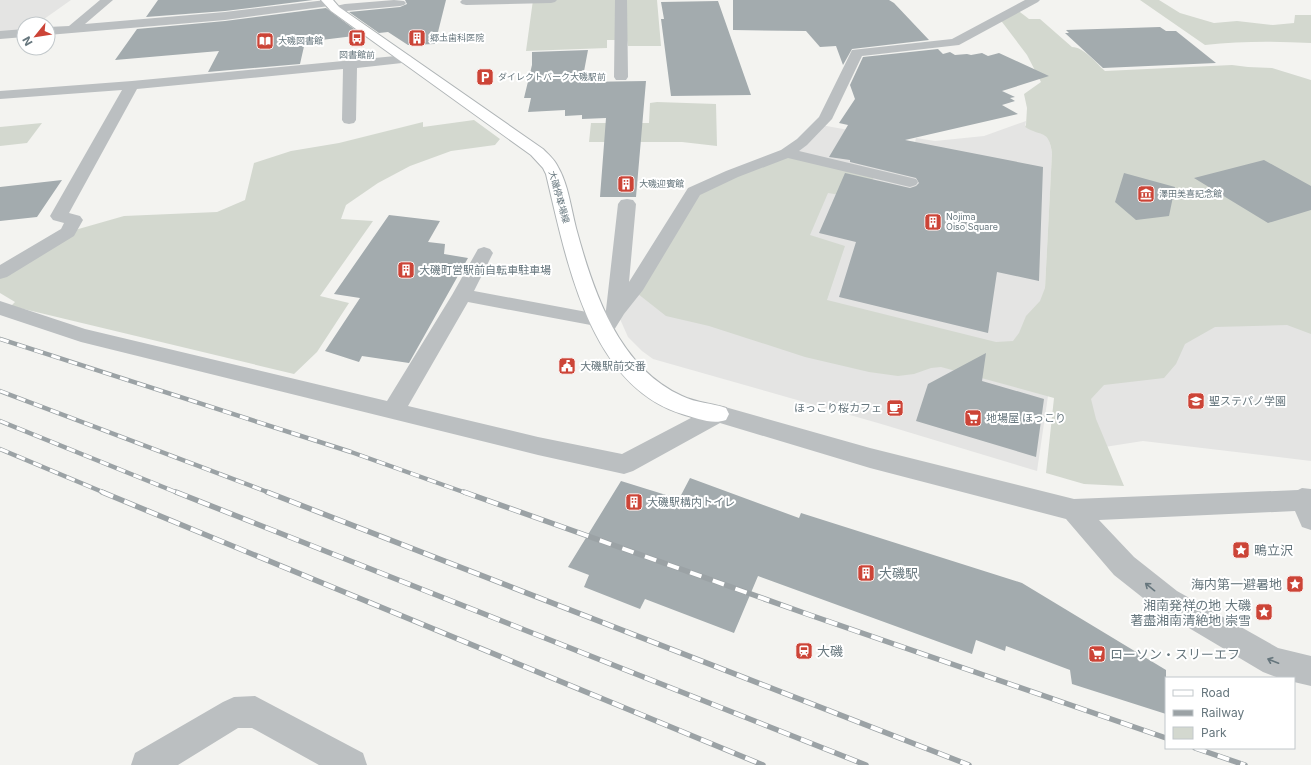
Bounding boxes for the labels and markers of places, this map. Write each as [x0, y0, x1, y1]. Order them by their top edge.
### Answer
bus stop icon: 図書館前 [347, 28, 367, 48]
building icon: 郷圡歯科医院 [407, 28, 427, 48]
library icon: 大磯図書館 [255, 31, 275, 51]
place label: 郷圡歯科医院 [430, 32, 484, 43]
place label: 大磯図書館 [278, 35, 323, 46]
place label: 図書館前 [339, 49, 375, 60]
parking icon: ダイレクトバーク大磯駅前 [475, 67, 495, 87]
place label: ダイレクトバーク大磯駅前 [498, 71, 606, 82]
building icon: 大磯迎賓館 [616, 174, 636, 194]
place label: 大磯迎賓館 [639, 178, 684, 189]
museum icon: 澤田美喜記念館 [1136, 184, 1156, 204]
place label: 澤田美喜記念館 [1159, 188, 1222, 199]
place label: Nojima Oiso Square [946, 211, 998, 232]
building icon: Nojima Oiso Square [923, 212, 943, 232]
building icon: 大磯町営駅前自転車駐車場 [396, 260, 416, 280]
place label: 大磯町営駅前自転車駐車場 [419, 263, 551, 277]
public building icon: 大磯駅前交番 [557, 356, 577, 376]
place label: 大磯駅前交番 [580, 359, 646, 373]
school or university icon: 聖ステパノ学園 [1186, 391, 1206, 411]
place label: 聖ステパノ学園 [1209, 394, 1286, 408]
cafe icon: ほっこり桜カフェ [885, 398, 905, 418]
place label: ほっこり桜カフェ [794, 401, 882, 415]
supermarket icon: 地場屋 ほっこり [963, 408, 983, 428]
place label: 地場屋 ほっこり [986, 411, 1066, 425]
building icon: 大磯駅構内トイレ [624, 492, 644, 512]
place label: 大磯駅構内トイレ [647, 495, 735, 509]
place icon: 鴫立沢 [1231, 540, 1251, 560]
place label: 鴫立沢 [1254, 542, 1293, 558]
building icon: 大磯駅 [856, 563, 876, 583]
place label: 大磯駅 [879, 565, 918, 581]
place icon: 海内第一避暑地 [1285, 574, 1305, 594]
place label: 海内第一避暑地 [1191, 576, 1282, 592]
place label: 湘南発祥の地 大磯 著盡湘南清絶地 崇雪 [1130, 597, 1251, 628]
place icon: 湘南発祥の地 大磯 著盡湘南清絶地 崇雪 [1254, 602, 1274, 622]
station icon: 大磯 [794, 641, 814, 661]
place label: 大磯 [817, 643, 843, 659]
supermarket icon: ローソン・スリーエフ [1087, 644, 1107, 664]
place label: ローソン・スリーエフ [1110, 646, 1240, 662]

